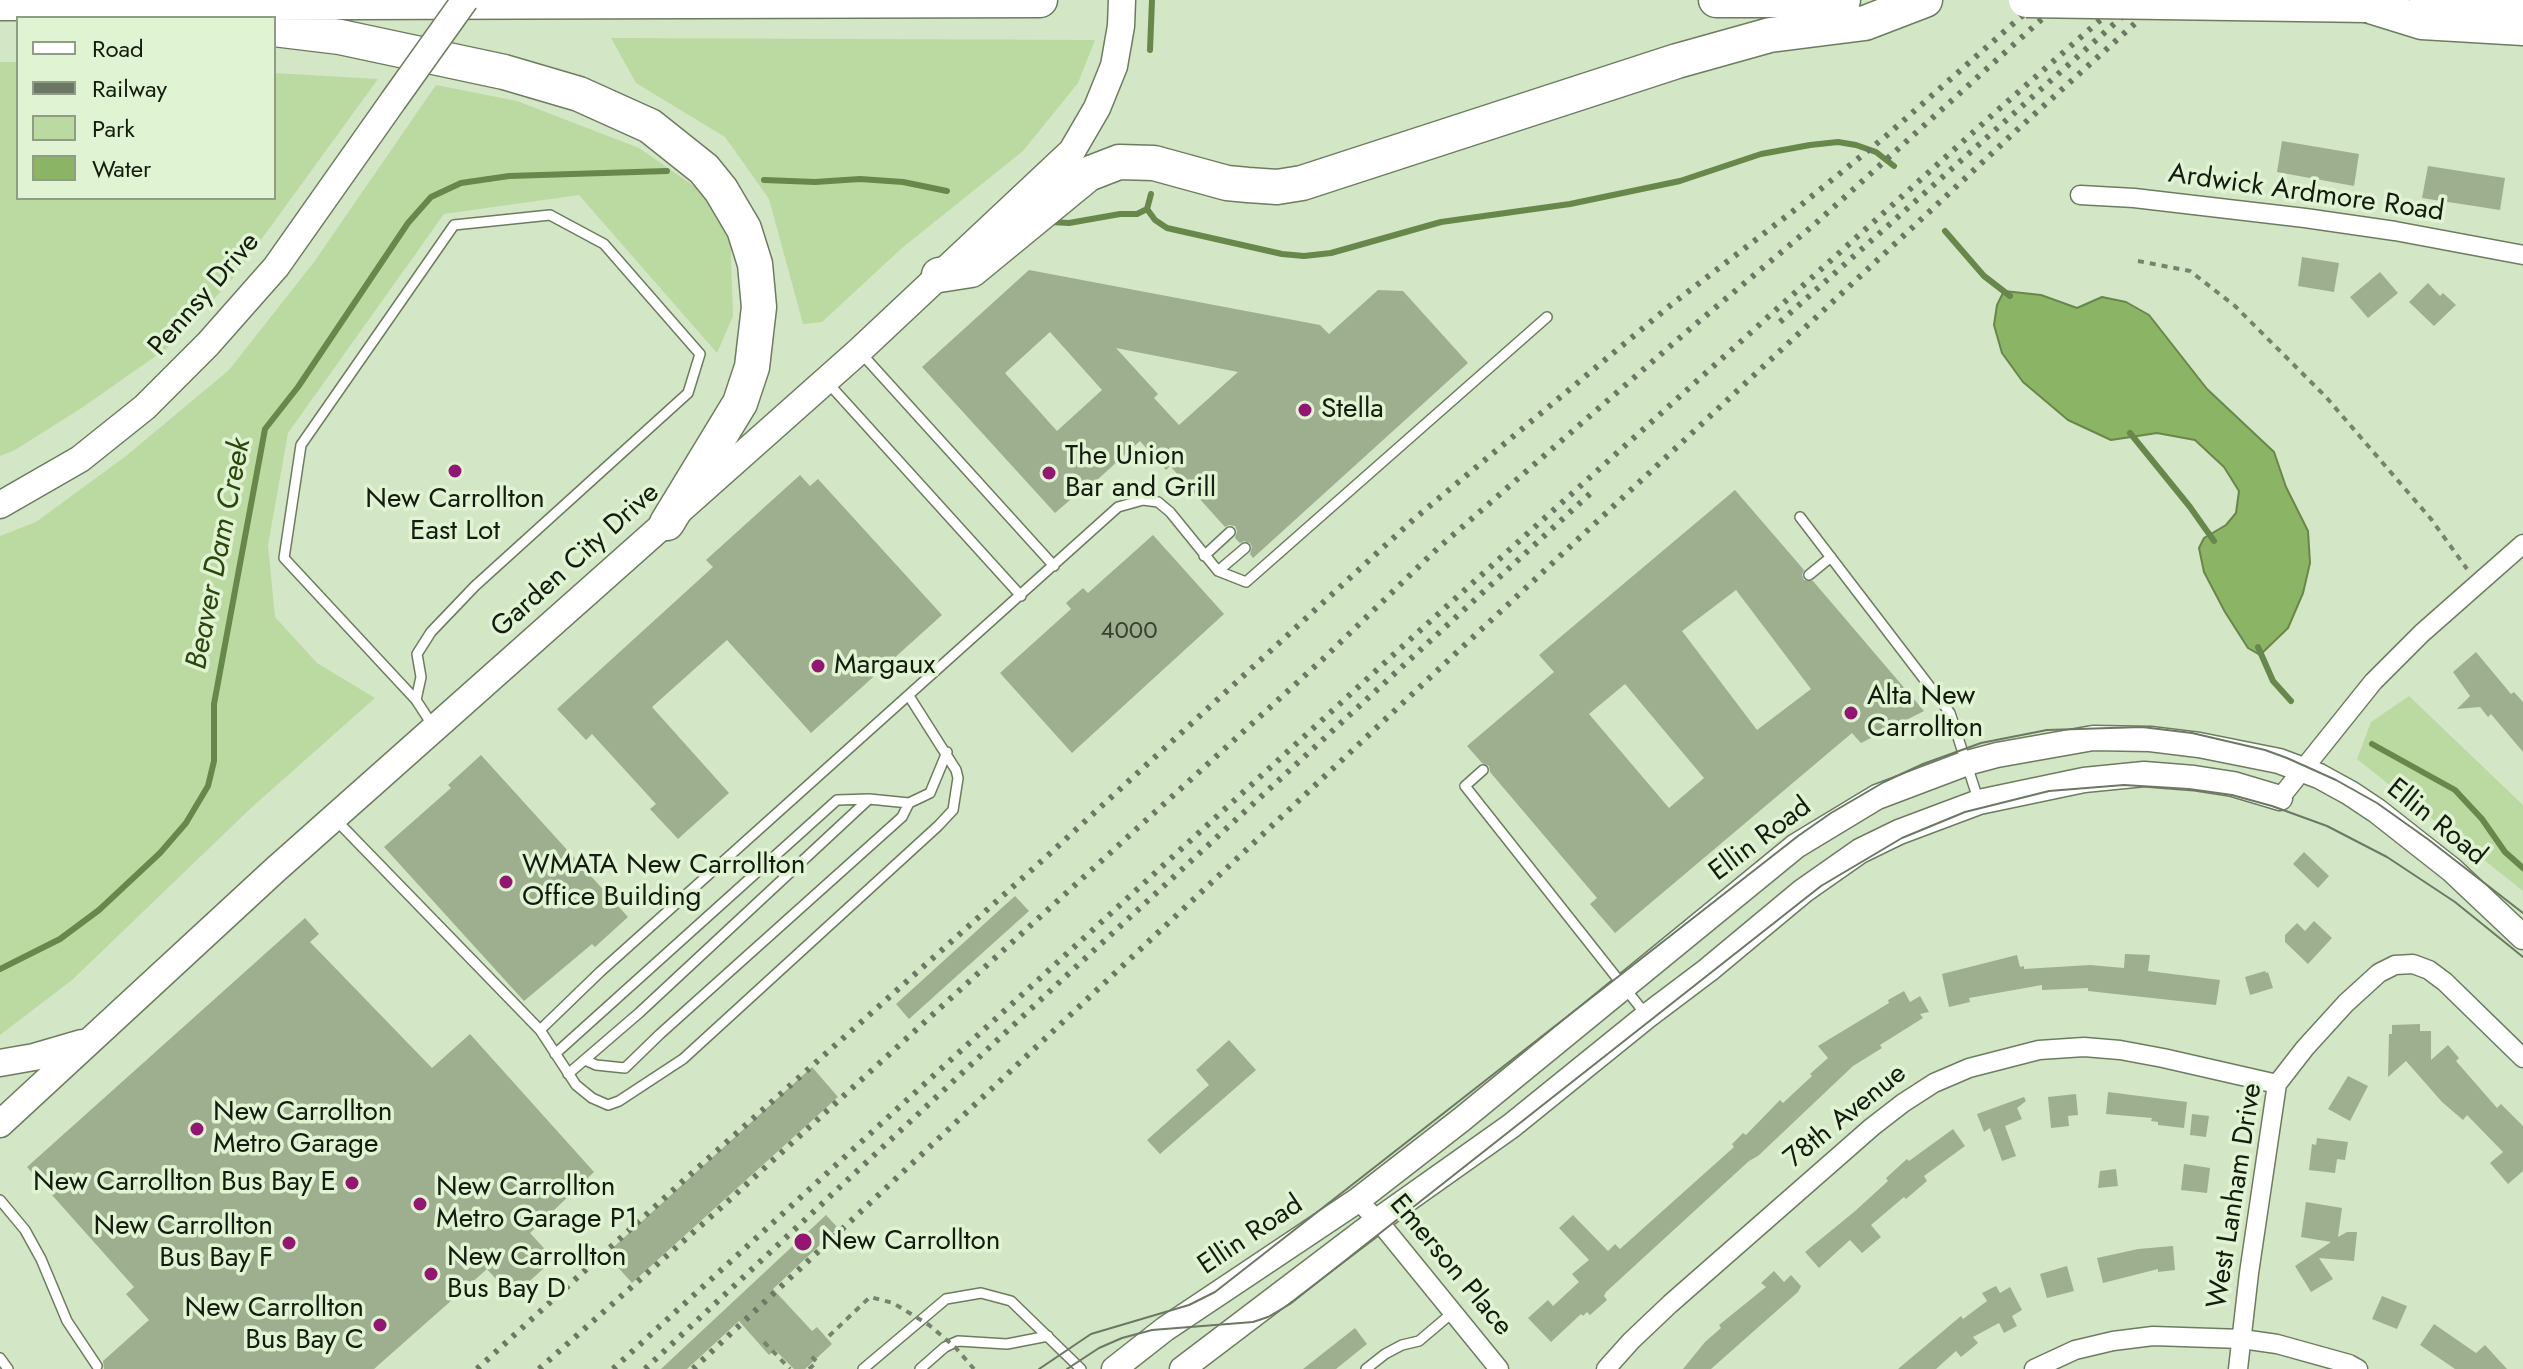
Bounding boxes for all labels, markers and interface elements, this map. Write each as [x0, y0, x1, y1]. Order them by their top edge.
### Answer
legend [16, 16, 276, 200]
text: Road [92, 31, 144, 66]
text: Railway [92, 71, 167, 106]
text: Park [92, 111, 135, 146]
text: Water [92, 151, 151, 186]
street label: Ardwick Ardmore Road [2166, 158, 2446, 230]
street label: Pennsy Drive [142, 226, 268, 364]
place label: Stella [1321, 393, 1384, 427]
marker: Stella [1296, 401, 1314, 419]
water label: Beaver Dam Creek [180, 435, 260, 673]
place label: The Union Bar and Grill [1065, 440, 1216, 506]
marker: New Carrollton East Lot [446, 462, 464, 480]
marker: The Union Bar and Grill [1040, 464, 1058, 482]
street label: Garden City Drive [485, 477, 667, 645]
place label: New Carrollton East Lot [365, 483, 545, 549]
house number: 4000 [1100, 618, 1158, 646]
place label: Margaux [834, 649, 935, 683]
marker: Margaux [809, 657, 827, 675]
place label: Alta New Carrollton [1867, 680, 1983, 746]
marker: Alta New Carrollton [1842, 704, 1860, 722]
street label: Ellin Road [2379, 772, 2493, 874]
street label: Ellin Road [1703, 791, 1819, 889]
place label: WMATA New Carrollton Office Building [522, 849, 805, 915]
marker: WMATA New Carrollton Office Building [497, 873, 515, 891]
street label: 78th Avenue [1778, 1058, 1914, 1176]
street label: West Lanham Drive [2202, 1081, 2270, 1311]
place label: New Carrollton Metro Garage [213, 1096, 392, 1162]
marker: New Carrollton Metro Garage [188, 1120, 206, 1138]
place label: New Carrollton Bus Bay E [33, 1166, 336, 1200]
place label: New Carrollton Metro Garage P1 [436, 1171, 638, 1237]
marker: New Carrollton Bus Bay E [343, 1174, 361, 1192]
street label: Ellin Road [1192, 1189, 1310, 1283]
street label: Emerson Place [1381, 1189, 1519, 1343]
marker: New Carrollton Metro Garage P1 [411, 1195, 429, 1213]
place label: New Carrollton Bus Bay F [94, 1210, 273, 1276]
place label: New Carrollton [821, 1225, 1000, 1259]
marker: New Carrollton [792, 1231, 814, 1253]
marker: New Carrollton Bus Bay F [280, 1234, 298, 1252]
place label: New Carrollton Bus Bay D [447, 1241, 626, 1307]
marker: New Carrollton Bus Bay D [422, 1265, 440, 1283]
place label: New Carrollton Bus Bay C [185, 1292, 364, 1358]
marker: New Carrollton Bus Bay C [371, 1316, 389, 1334]

